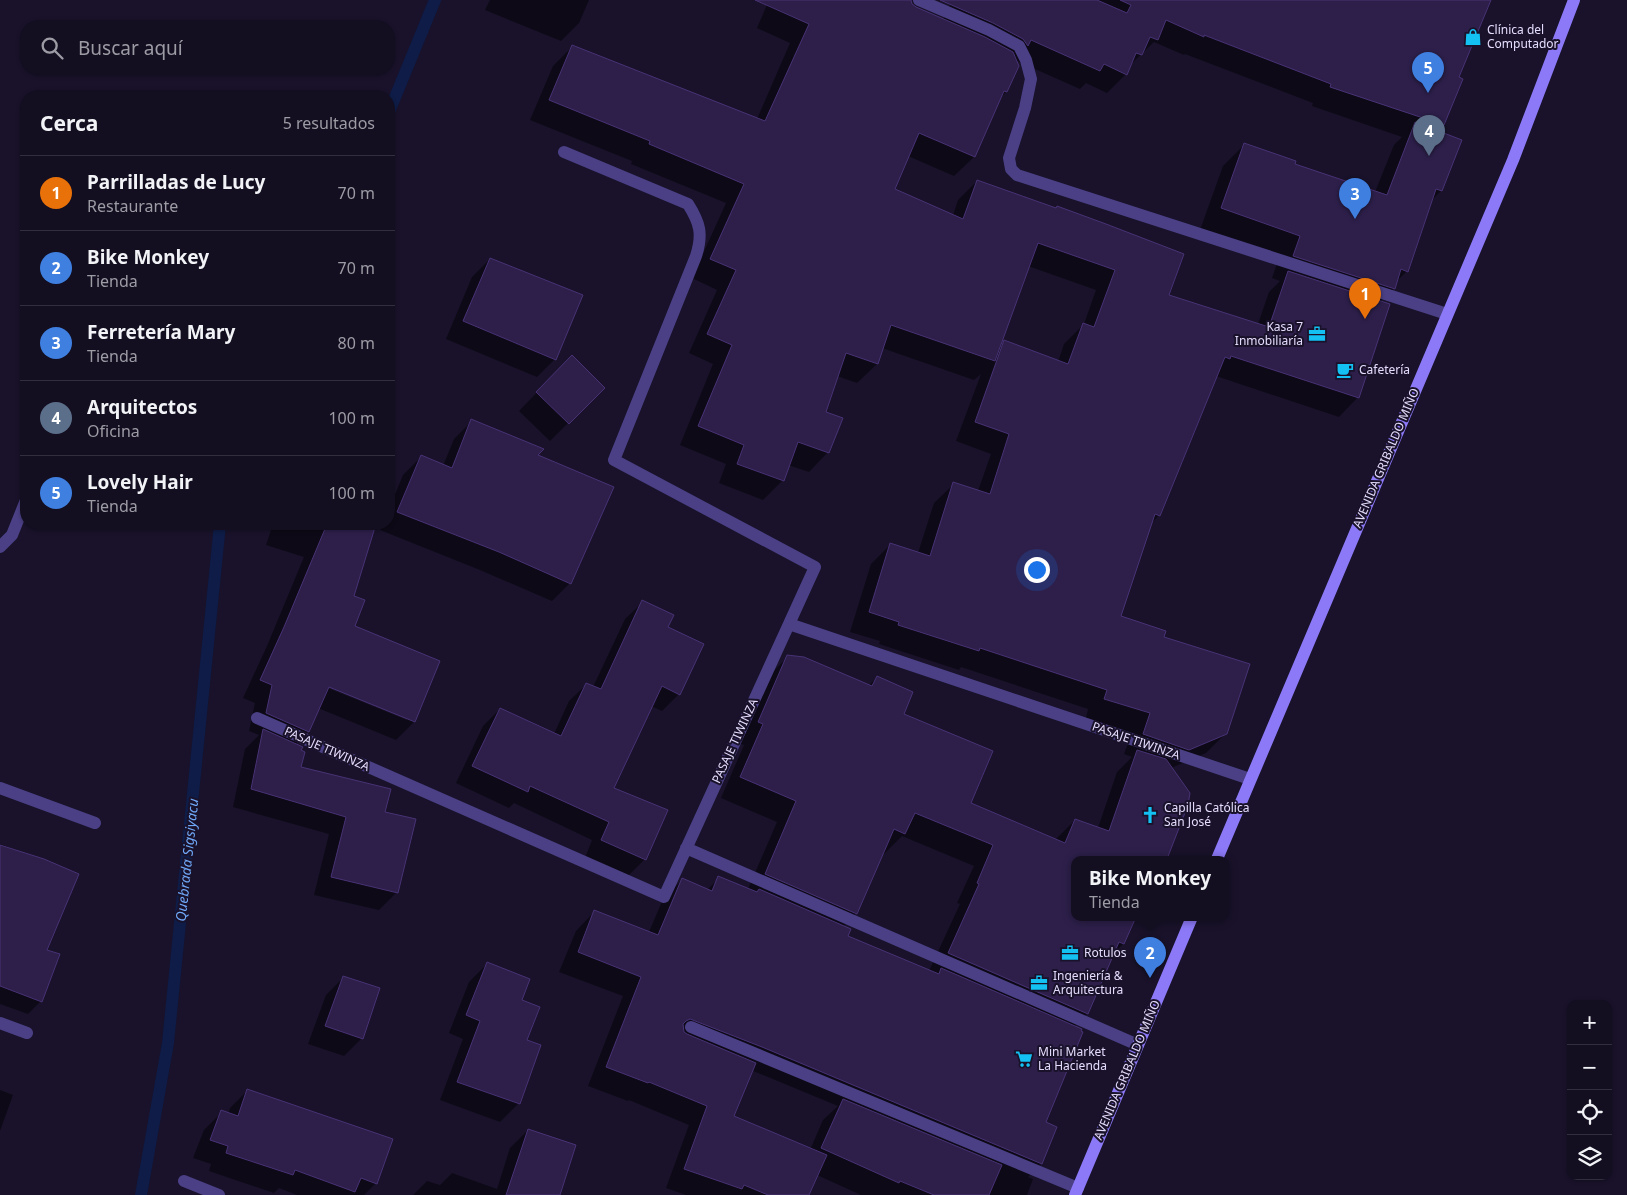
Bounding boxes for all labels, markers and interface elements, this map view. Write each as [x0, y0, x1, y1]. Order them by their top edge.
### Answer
search box [20, 20, 395, 75]
place label: Clínica del Computador [1487, 21, 1559, 52]
shop icon: Clínica del Computador [1463, 27, 1483, 47]
icon: search [38, 34, 66, 62]
text: Buscar aquí [78, 35, 183, 61]
pin: 5 [1412, 52, 1444, 93]
text: Cerca [40, 109, 98, 137]
text: 5 resultados [283, 112, 375, 134]
pin: 4 [1413, 115, 1445, 156]
text: Parrilladas de Lucy [87, 169, 265, 195]
pin: 3 [1339, 178, 1371, 219]
text: 1 [51, 182, 61, 204]
text: 70 m [338, 182, 375, 204]
text: Restaurante [87, 195, 178, 217]
text: Bike Monkey [87, 244, 209, 270]
text: 2 [51, 257, 61, 279]
text: 70 m [338, 257, 375, 279]
text: Tienda [87, 270, 138, 292]
pin: 1 [1349, 278, 1381, 319]
place label: Kasa 7 Inmobiliaría [1235, 318, 1303, 349]
text: Ferretería Mary [87, 319, 235, 345]
office icon: Kasa 7 Inmobiliaría [1307, 324, 1327, 344]
text: 3 [51, 332, 61, 354]
text: 80 m [338, 332, 375, 354]
text: Tienda [87, 345, 138, 367]
cafe icon: Cafetería [1335, 360, 1355, 380]
place label: Cafetería [1359, 361, 1410, 378]
street label: AVENIDA GRIBALDO MIÑO [1348, 385, 1423, 530]
text: Arquitectos [87, 394, 197, 420]
text: 4 [51, 407, 61, 429]
text: 100 m [328, 407, 375, 429]
text: Oficina [87, 420, 140, 442]
text: Lovely Hair [87, 469, 193, 495]
text: 5 [51, 482, 61, 504]
text: 100 m [328, 482, 375, 504]
text: Tienda [87, 495, 138, 517]
your location [1024, 557, 1050, 583]
street label: PASAJE TIWINZA [707, 695, 762, 786]
street label: PASAJE TIWINZA [1090, 718, 1183, 764]
street label: PASAJE TIWINZA [282, 722, 373, 775]
water label: Quebrada Sigsiyacu [171, 797, 202, 922]
place label: Capilla Católica San José [1164, 799, 1249, 830]
church icon: Capilla Católica San José [1140, 805, 1160, 825]
popup [1071, 856, 1229, 921]
text: Bike Monkey [1089, 865, 1211, 891]
text: Tienda [1089, 891, 1140, 913]
pin: 2 [1134, 937, 1166, 978]
office icon: Rotulos [1060, 943, 1080, 963]
place label: Rotulos [1084, 944, 1127, 961]
place label: Ingeniería & Arquitectura [1053, 967, 1123, 998]
office icon: Ingeniería & Arquitectura [1029, 973, 1049, 993]
street label: AVENIDA GRIBALDO MIÑO [1089, 997, 1164, 1142]
map controls [1567, 1000, 1612, 1180]
button: + [1567, 1000, 1612, 1045]
place label: Mini Market La Hacienda [1038, 1043, 1107, 1074]
button: − [1567, 1045, 1612, 1090]
supermarket icon: Mini Market La Hacienda [1014, 1049, 1034, 1069]
button: locate [1567, 1090, 1612, 1135]
button: layers [1567, 1135, 1612, 1180]

